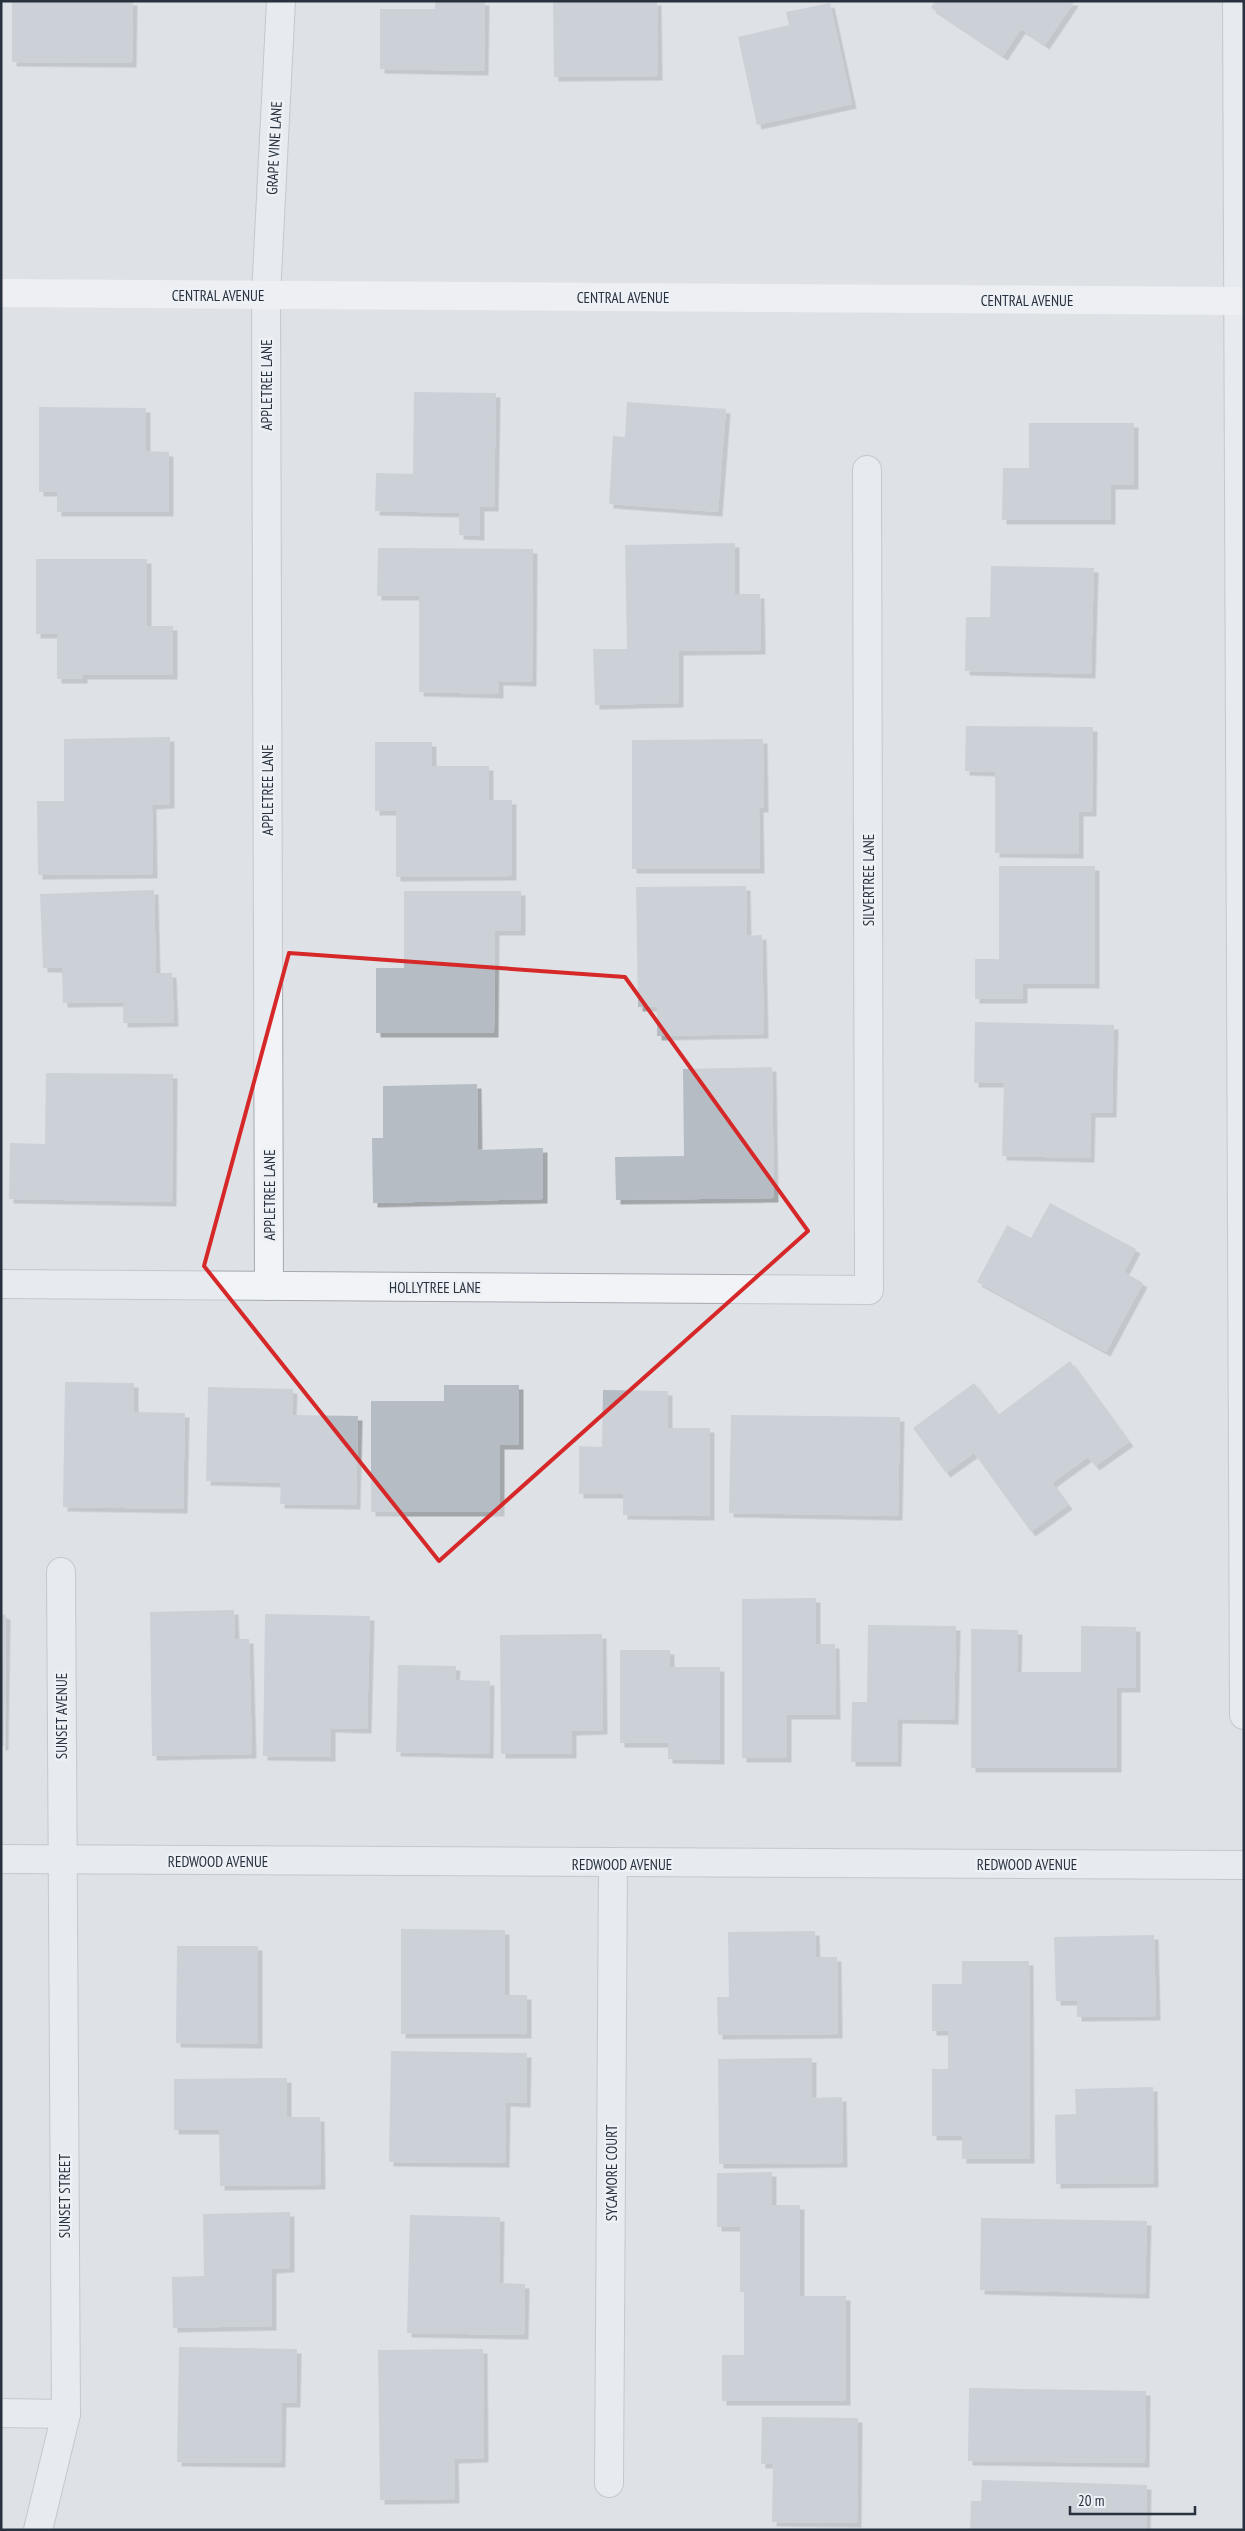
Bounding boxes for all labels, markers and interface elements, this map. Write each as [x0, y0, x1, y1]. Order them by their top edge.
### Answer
street label: GRAPE VINE LANE [262, 101, 286, 195]
street label: CENTRAL AVENUE [172, 286, 264, 305]
street label: CENTRAL AVENUE [577, 288, 669, 307]
street label: CENTRAL AVENUE [981, 291, 1073, 310]
street label: APPLETREE LANE [257, 339, 276, 431]
street label: APPLETREE LANE [258, 744, 277, 836]
street label: SILVERTREE LANE [859, 834, 878, 926]
street label: APPLETREE LANE [260, 1149, 279, 1241]
street label: HOLLYTREE LANE [389, 1278, 481, 1297]
street label: SUNSET AVENUE [52, 1673, 71, 1759]
street label: REDWOOD AVENUE [168, 1852, 268, 1871]
street label: REDWOOD AVENUE [572, 1855, 672, 1874]
street label: REDWOOD AVENUE [977, 1855, 1077, 1874]
street label: SYCAMORE COURT [602, 2124, 621, 2221]
street label: SUNSET STREET [55, 2153, 74, 2238]
scale bar [1070, 2484, 1195, 2516]
text: 20 m [1078, 2491, 1104, 2510]

